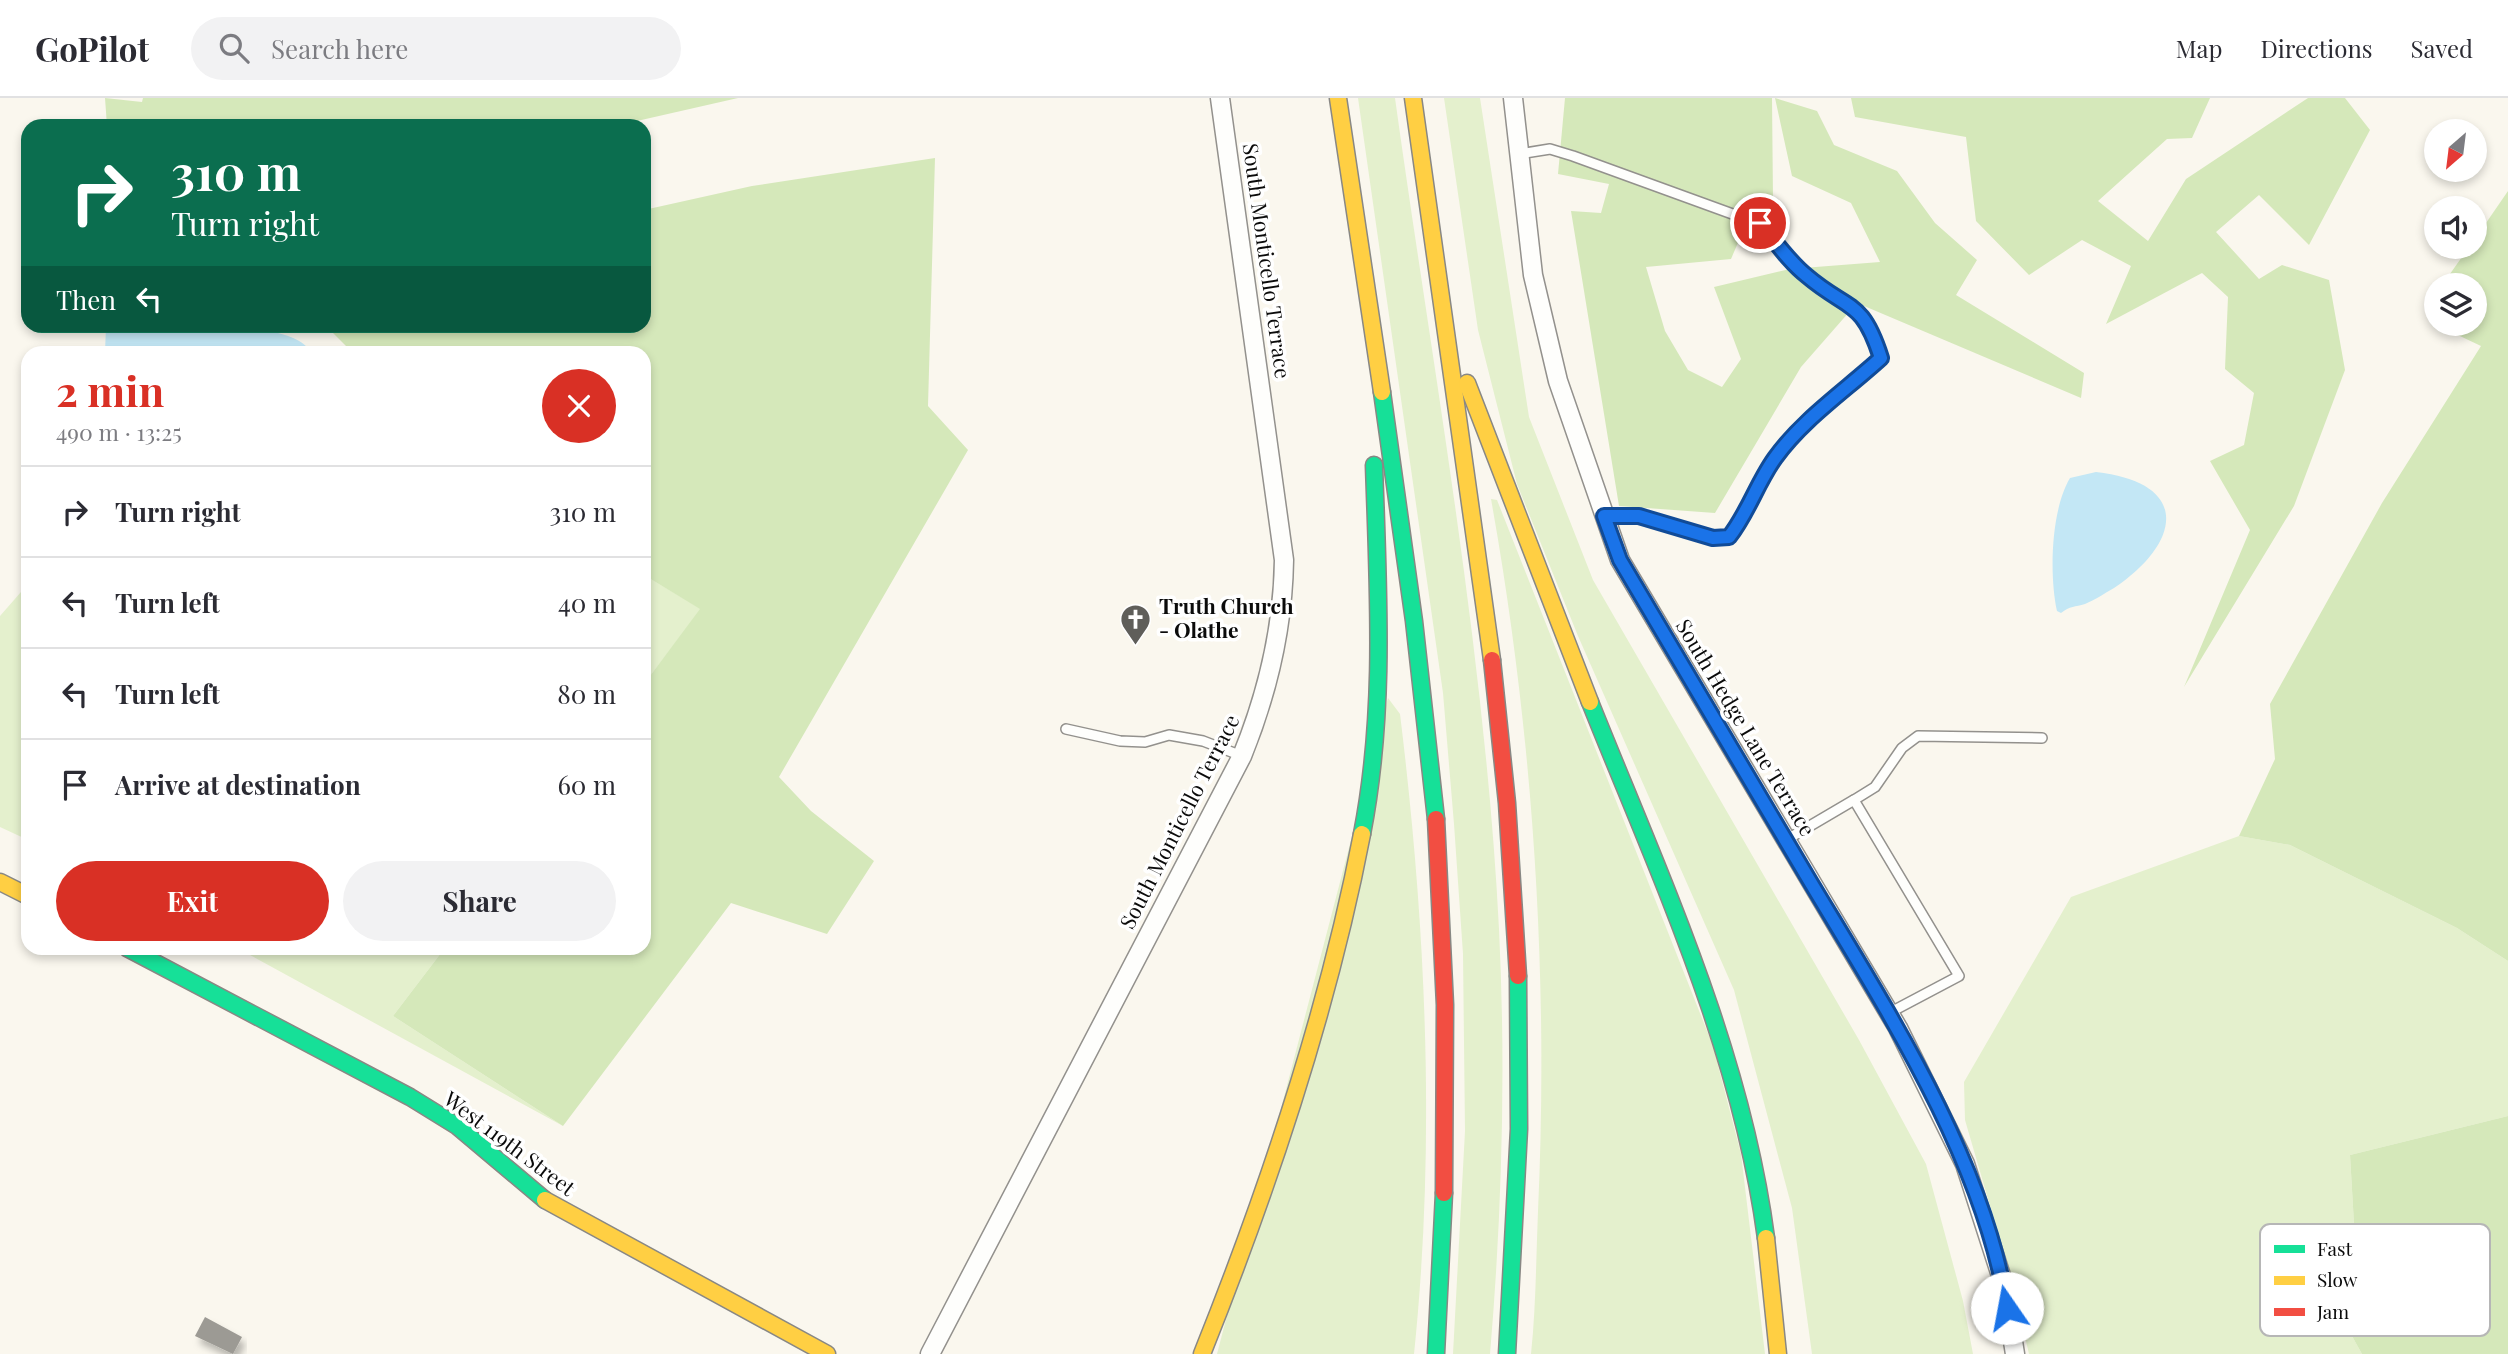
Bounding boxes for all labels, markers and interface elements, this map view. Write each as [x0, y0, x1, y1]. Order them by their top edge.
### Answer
search box [191, 17, 681, 80]
text: GoPilot [35, 26, 149, 70]
icon: search [215, 29, 253, 67]
text: Search here [271, 31, 408, 66]
text: Map [2176, 32, 2222, 64]
text: Directions [2260, 32, 2373, 64]
text: Saved [2411, 32, 2473, 64]
north arrow [2424, 119, 2487, 182]
map controls [2424, 119, 2487, 336]
text: 310 m [171, 138, 301, 203]
street label: South Monticello Terrace [1238, 141, 1298, 380]
icon: right [56, 147, 147, 238]
pin [1730, 193, 1790, 253]
button: sound [2424, 196, 2487, 259]
text: Turn right [171, 201, 319, 244]
icon: arrive [1741, 204, 1779, 242]
button: layers [2424, 273, 2487, 336]
icon: left [130, 280, 168, 318]
text: Then [56, 282, 116, 317]
text: 2 min [56, 362, 164, 418]
button: close [542, 369, 616, 443]
text: 490 m · 13:25 [56, 416, 182, 447]
icon: right [56, 493, 94, 531]
text: Turn right [115, 494, 241, 529]
text: 310 m [549, 494, 616, 529]
icon: left [56, 584, 94, 622]
text: Turn left [115, 585, 220, 620]
text: 40 m [558, 585, 616, 620]
place label: Truth Church - Olathe [1159, 591, 1294, 643]
church icon: Truth Church - Olathe [1119, 602, 1153, 646]
street label: South Hedge Lane Terrace [1671, 613, 1823, 841]
icon: left [56, 675, 94, 713]
text: Turn left [115, 676, 220, 711]
text: 80 m [557, 676, 616, 711]
street label: South Monticello Terrace [1112, 709, 1245, 933]
icon: arrive [56, 766, 94, 804]
text: Arrive at destination [115, 767, 361, 802]
text: 60 m [557, 767, 616, 802]
button: Exit [56, 861, 329, 941]
button: Share [343, 861, 616, 941]
street label: West 119th Street [438, 1083, 582, 1201]
legend [2260, 1224, 2490, 1336]
text: Fast [2317, 1235, 2353, 1261]
text: Slow [2317, 1266, 2358, 1292]
position arrow [1970, 1271, 2044, 1345]
text: Jam [2316, 1298, 2349, 1324]

